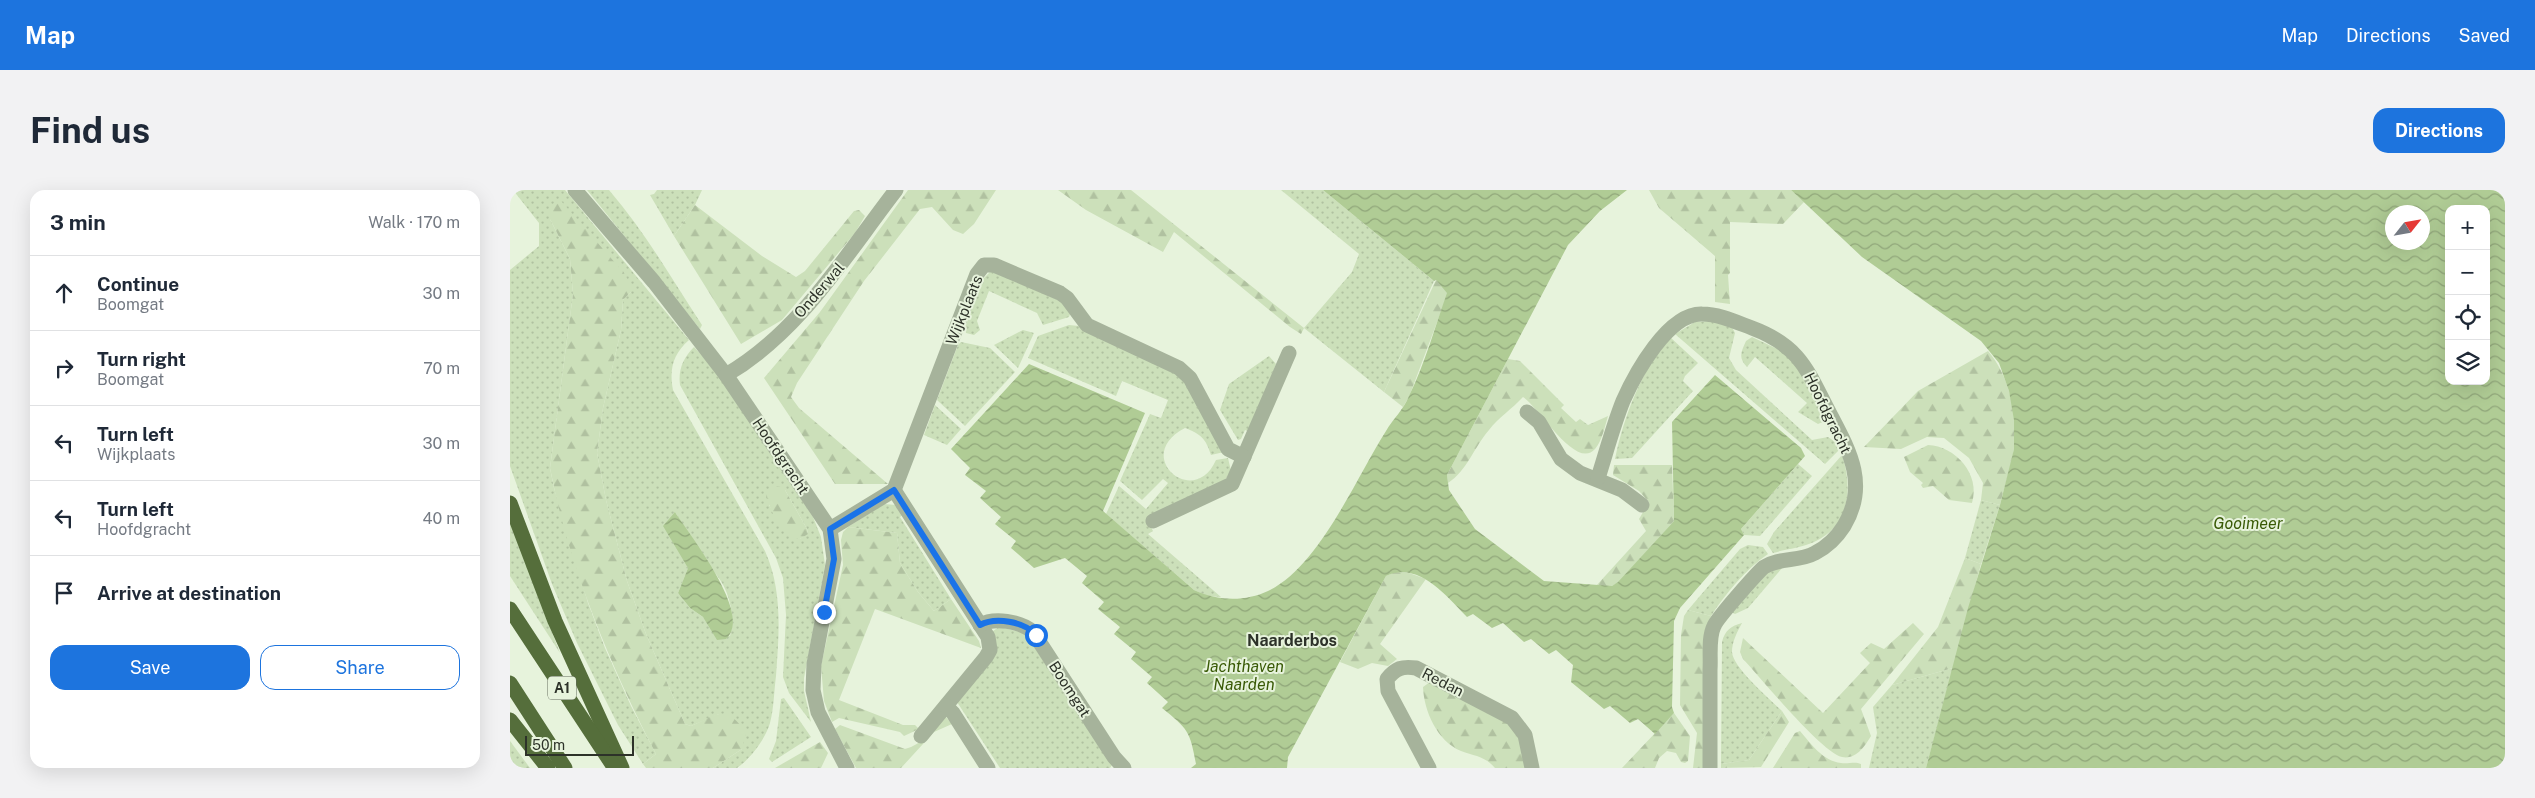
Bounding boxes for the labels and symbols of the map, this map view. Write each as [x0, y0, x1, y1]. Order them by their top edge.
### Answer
north arrow [2385, 205, 2430, 250]
street label: Onderwal [790, 259, 848, 321]
street label: Wijkplaats [942, 273, 986, 347]
street label: Hoofdgracht [1801, 370, 1855, 457]
street label: Hoofdgracht [749, 415, 813, 497]
water label: Gooimeer [2213, 514, 2284, 533]
route end [813, 601, 836, 624]
route start [1025, 624, 1048, 647]
district label: Naarderbos [1247, 631, 1337, 650]
water label: Jachthaven Naarden [1204, 657, 1284, 694]
street label: Boomgat [1046, 658, 1094, 720]
street label: Redan [1419, 664, 1467, 700]
road number: A1 [548, 676, 576, 699]
scale bar [525, 733, 634, 756]

